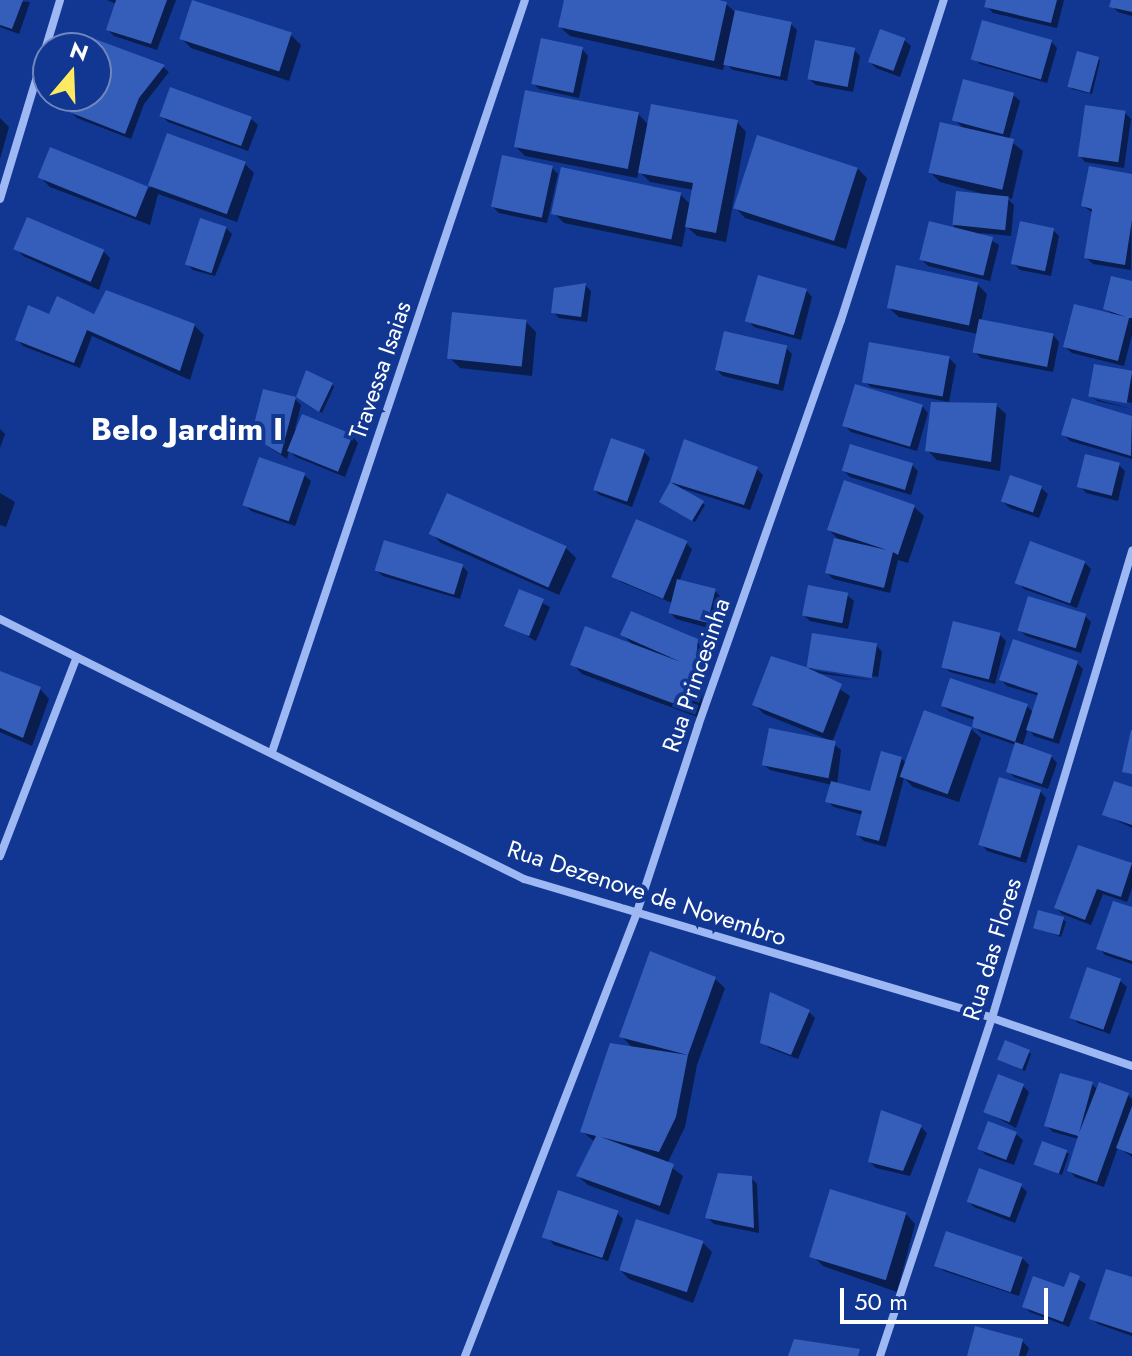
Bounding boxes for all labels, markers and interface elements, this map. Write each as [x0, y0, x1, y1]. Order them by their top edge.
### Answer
north arrow [32, 32, 112, 112]
text: N [66, 33, 93, 69]
street label: Travessa Isaias [343, 297, 417, 443]
district label: Belo Jardim I [91, 410, 283, 448]
street label: Rua Princesinha [656, 594, 736, 756]
street label: Rua Dezenove de Novembro [504, 834, 790, 952]
street label: Rua das Flores [957, 874, 1027, 1024]
scale bar [844, 1272, 1052, 1322]
text: 50 m [854, 1284, 908, 1319]

